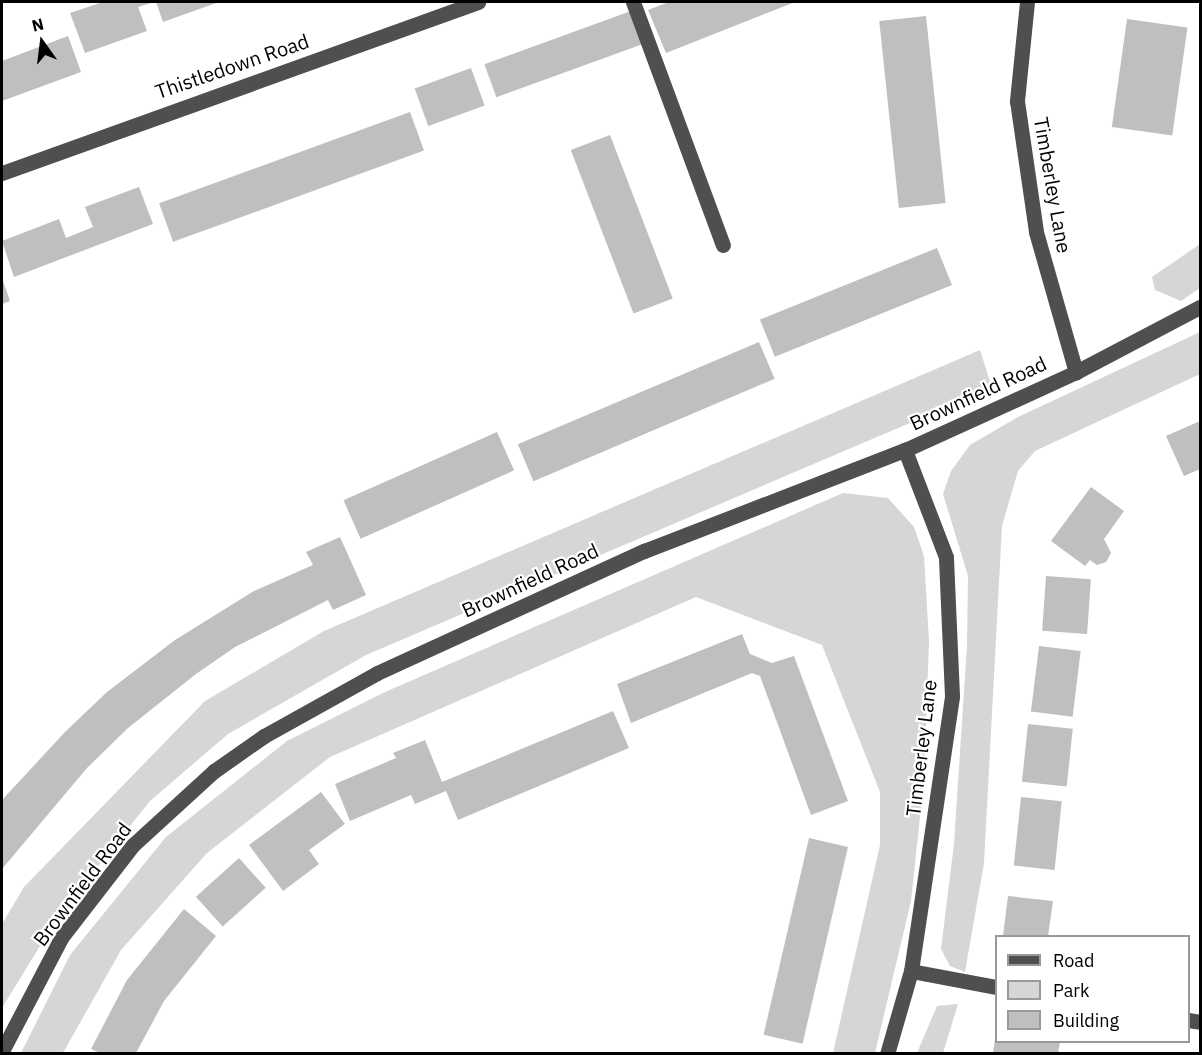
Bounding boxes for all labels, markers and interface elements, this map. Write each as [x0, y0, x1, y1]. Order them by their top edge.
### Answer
north arrow [12, 12, 72, 72]
text: N [30, 13, 46, 36]
street label: Thistledown Road [152, 28, 312, 104]
street label: Timberley Lane [1029, 115, 1077, 255]
street label: Brownfield Road [906, 351, 1050, 435]
street label: Brownfield Road [458, 538, 602, 622]
street label: Timberley Lane [901, 678, 941, 818]
street label: Brownfield Road [28, 818, 136, 950]
legend [995, 935, 1190, 1043]
text: Road [1053, 949, 1094, 972]
text: Park [1053, 979, 1089, 1002]
text: Building [1053, 1009, 1119, 1032]

